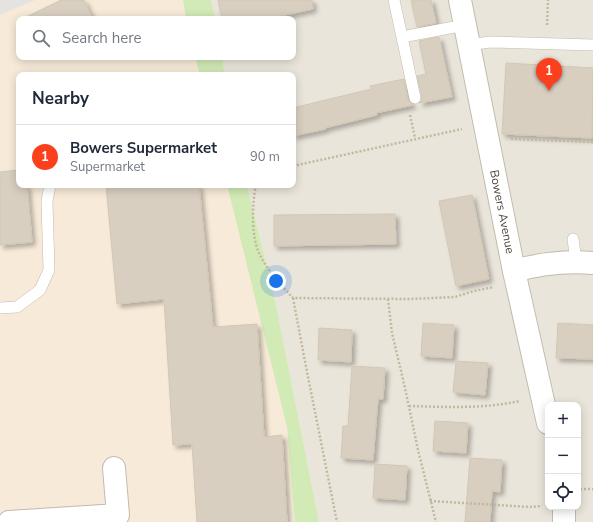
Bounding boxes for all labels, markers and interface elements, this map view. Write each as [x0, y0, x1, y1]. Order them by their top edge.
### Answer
search box [16, 16, 296, 60]
icon: search [30, 27, 52, 49]
text: Search here [62, 28, 142, 48]
pin: 1 [536, 58, 562, 91]
text: Nearby [32, 87, 89, 110]
text: Bowers Supermarket [70, 138, 217, 158]
text: 1 [41, 148, 49, 166]
text: 90 m [250, 148, 280, 166]
text: Supermarket [70, 158, 145, 176]
street label: Bowers Avenue [486, 169, 518, 255]
your location [266, 271, 286, 291]
map controls [545, 402, 581, 510]
button: + [545, 402, 581, 438]
button: − [545, 438, 581, 474]
button: locate [545, 474, 581, 510]

